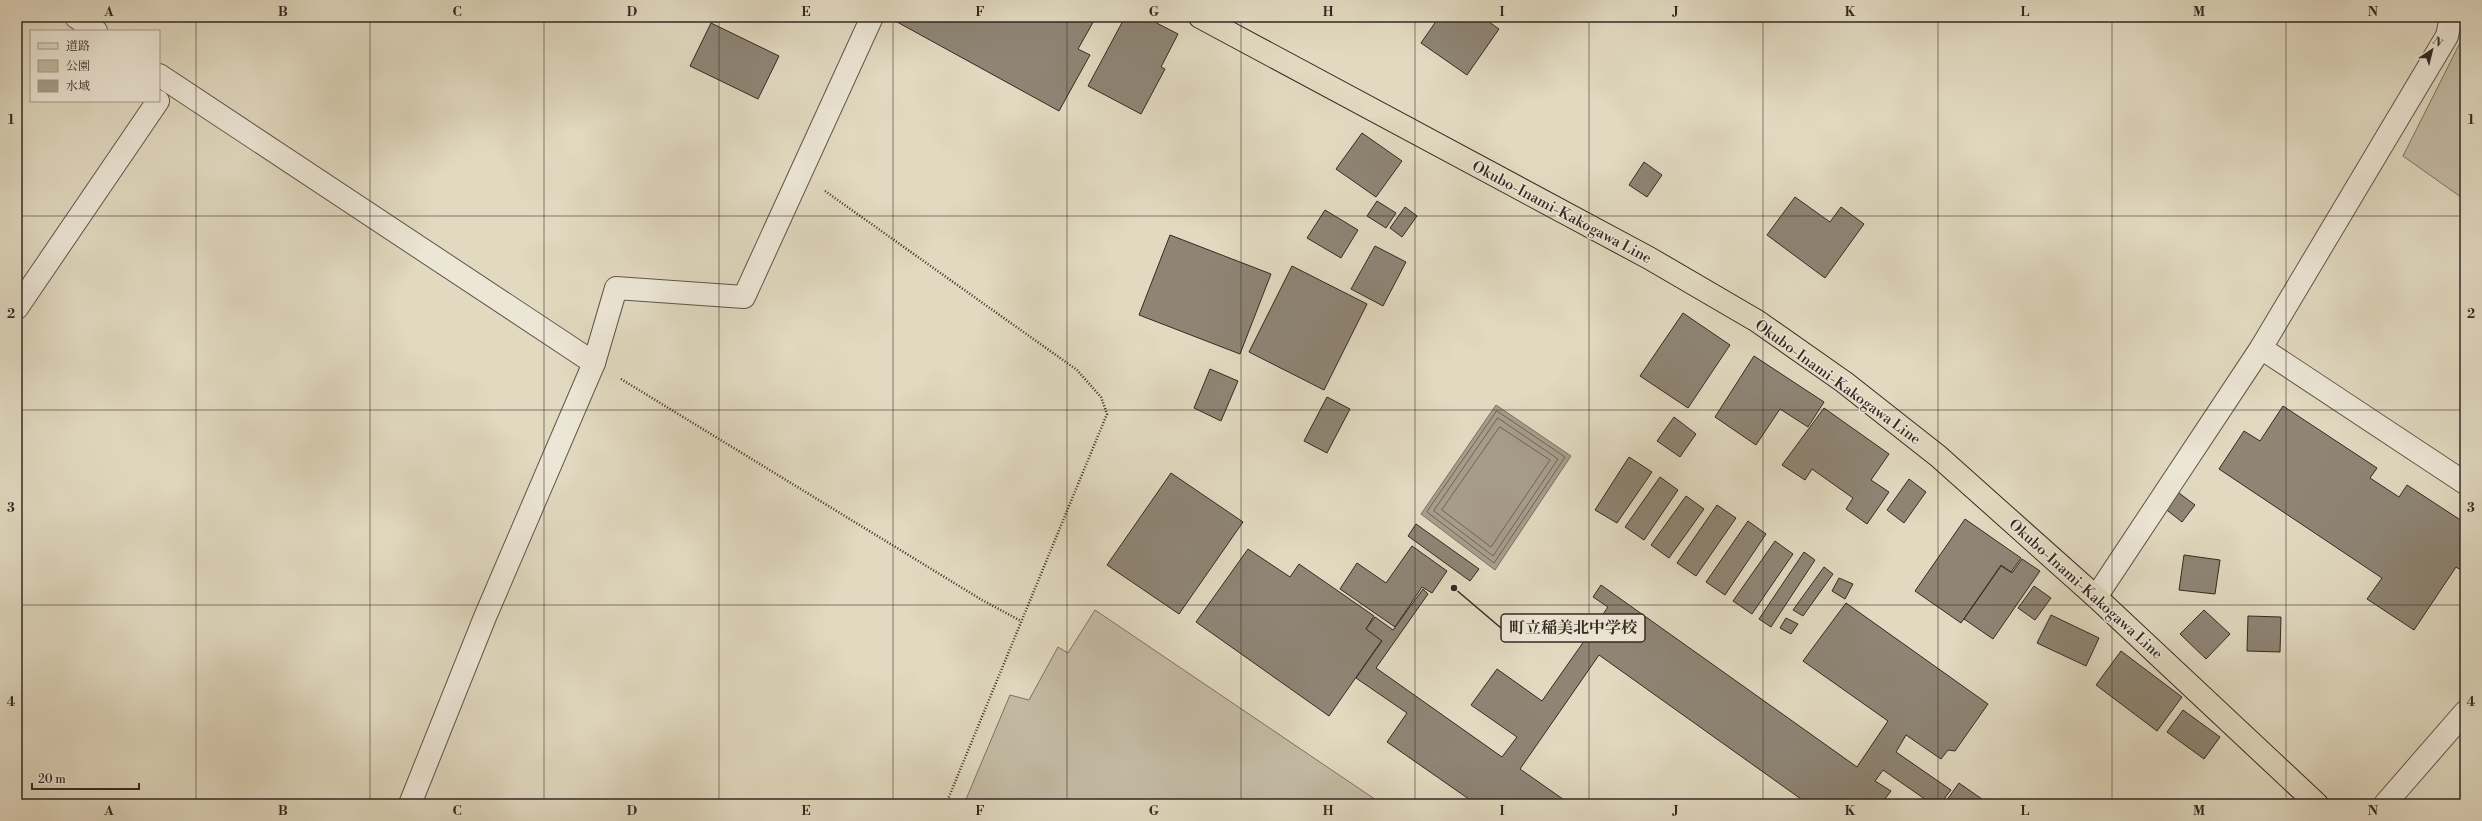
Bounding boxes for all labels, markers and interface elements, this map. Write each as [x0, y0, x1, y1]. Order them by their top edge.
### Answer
text: A [103, 4, 114, 20]
text: B [278, 4, 288, 20]
text: C [452, 4, 462, 20]
text: D [627, 4, 637, 20]
text: E [801, 4, 811, 20]
text: F [975, 4, 985, 20]
text: G [1149, 4, 1160, 20]
text: H [1323, 4, 1334, 20]
text: I [1499, 4, 1505, 20]
text: J [1671, 4, 1679, 20]
text: K [1845, 4, 1856, 20]
text: L [2021, 4, 2030, 20]
text: M [2193, 4, 2205, 20]
text: N [2368, 4, 2379, 20]
legend [30, 30, 160, 102]
north arrow [2412, 30, 2452, 70]
text: N [2430, 34, 2445, 51]
text: 道路 [66, 39, 90, 54]
text: 公園 [66, 59, 90, 74]
text: 水域 [66, 79, 90, 94]
text: 1 [8, 112, 15, 128]
text: 1 [2468, 112, 2475, 128]
street label: Okubo-Inami-Kakogawa Line [1469, 157, 1655, 268]
text: 2 [7, 306, 15, 322]
text: 2 [2467, 306, 2475, 322]
street label: Okubo-Inami-Kakogawa Line [1751, 316, 1924, 449]
text: 3 [7, 500, 15, 516]
text: 3 [2467, 500, 2475, 516]
street label: Okubo-Inami-Kakogawa Line [2005, 515, 2167, 664]
callout: 町立稲美北中学校 [1501, 614, 1645, 642]
text: 町立稲美北中学校 [1509, 618, 1638, 638]
text: 4 [7, 694, 16, 710]
text: 4 [2467, 694, 2476, 710]
scale bar [32, 765, 139, 791]
text: 20 m [38, 772, 66, 787]
text: A [103, 803, 114, 819]
text: B [278, 803, 288, 819]
text: C [452, 803, 462, 819]
text: D [627, 803, 637, 819]
text: E [801, 803, 811, 819]
text: F [975, 803, 985, 819]
text: G [1149, 803, 1160, 819]
text: H [1323, 803, 1334, 819]
text: I [1499, 803, 1505, 819]
text: J [1671, 803, 1679, 819]
text: K [1845, 803, 1856, 819]
text: L [2021, 803, 2030, 819]
text: M [2193, 803, 2205, 819]
text: N [2368, 803, 2379, 819]

